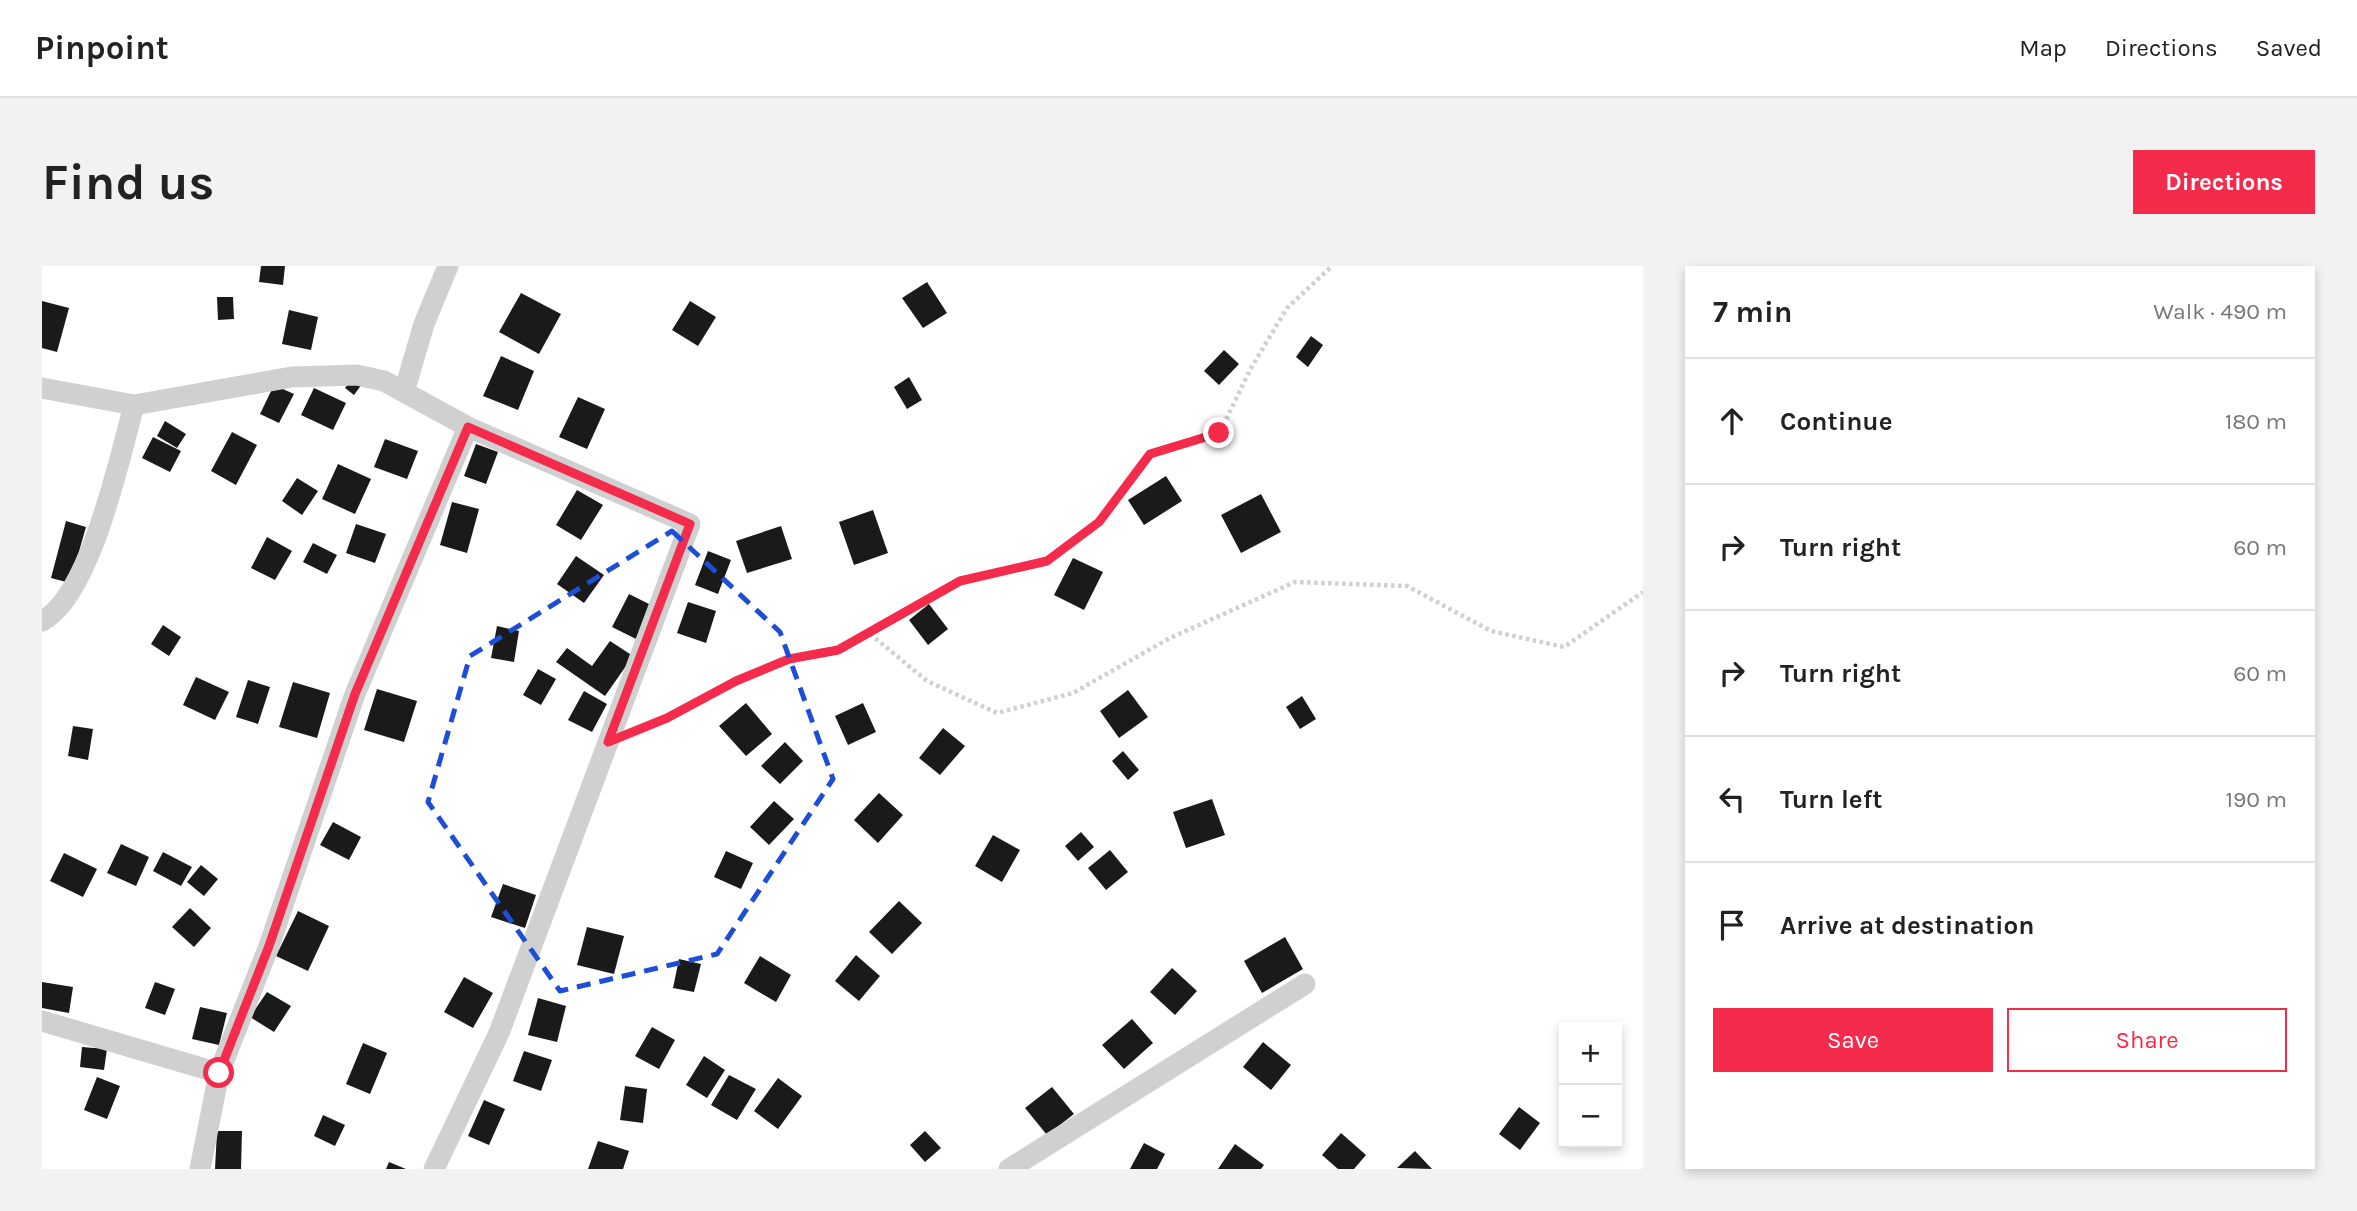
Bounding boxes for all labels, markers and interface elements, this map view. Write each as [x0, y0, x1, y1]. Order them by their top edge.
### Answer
text: Pinpoint [35, 29, 169, 67]
text: Map [2019, 34, 2067, 62]
text: Directions [2105, 34, 2218, 62]
text: Saved [2256, 34, 2322, 62]
button: Directions [2133, 150, 2315, 214]
text: Find us [42, 154, 214, 211]
text: 7 min [1713, 294, 1793, 330]
text: Walk · 490 m [2153, 298, 2287, 325]
icon: ahead [1713, 402, 1751, 440]
text: Continue [1780, 406, 1892, 437]
text: 180 m [2225, 408, 2287, 435]
route end [1203, 417, 1234, 448]
icon: right [1713, 528, 1751, 566]
text: Turn right [1780, 532, 1901, 563]
text: 60 m [2233, 534, 2287, 561]
icon: right [1713, 654, 1751, 692]
text: Turn right [1780, 658, 1901, 689]
text: 60 m [2233, 660, 2287, 687]
icon: left [1713, 780, 1751, 818]
text: Turn left [1780, 784, 1882, 815]
text: 190 m [2225, 786, 2287, 813]
icon: arrive [1713, 906, 1751, 944]
text: Arrive at destination [1780, 910, 2034, 941]
button: Save [1713, 1008, 1993, 1072]
button: Share [2007, 1008, 2287, 1072]
map controls [1559, 1022, 1622, 1148]
button: + [1559, 1022, 1622, 1085]
route start [203, 1057, 234, 1088]
button: − [1559, 1085, 1622, 1148]

